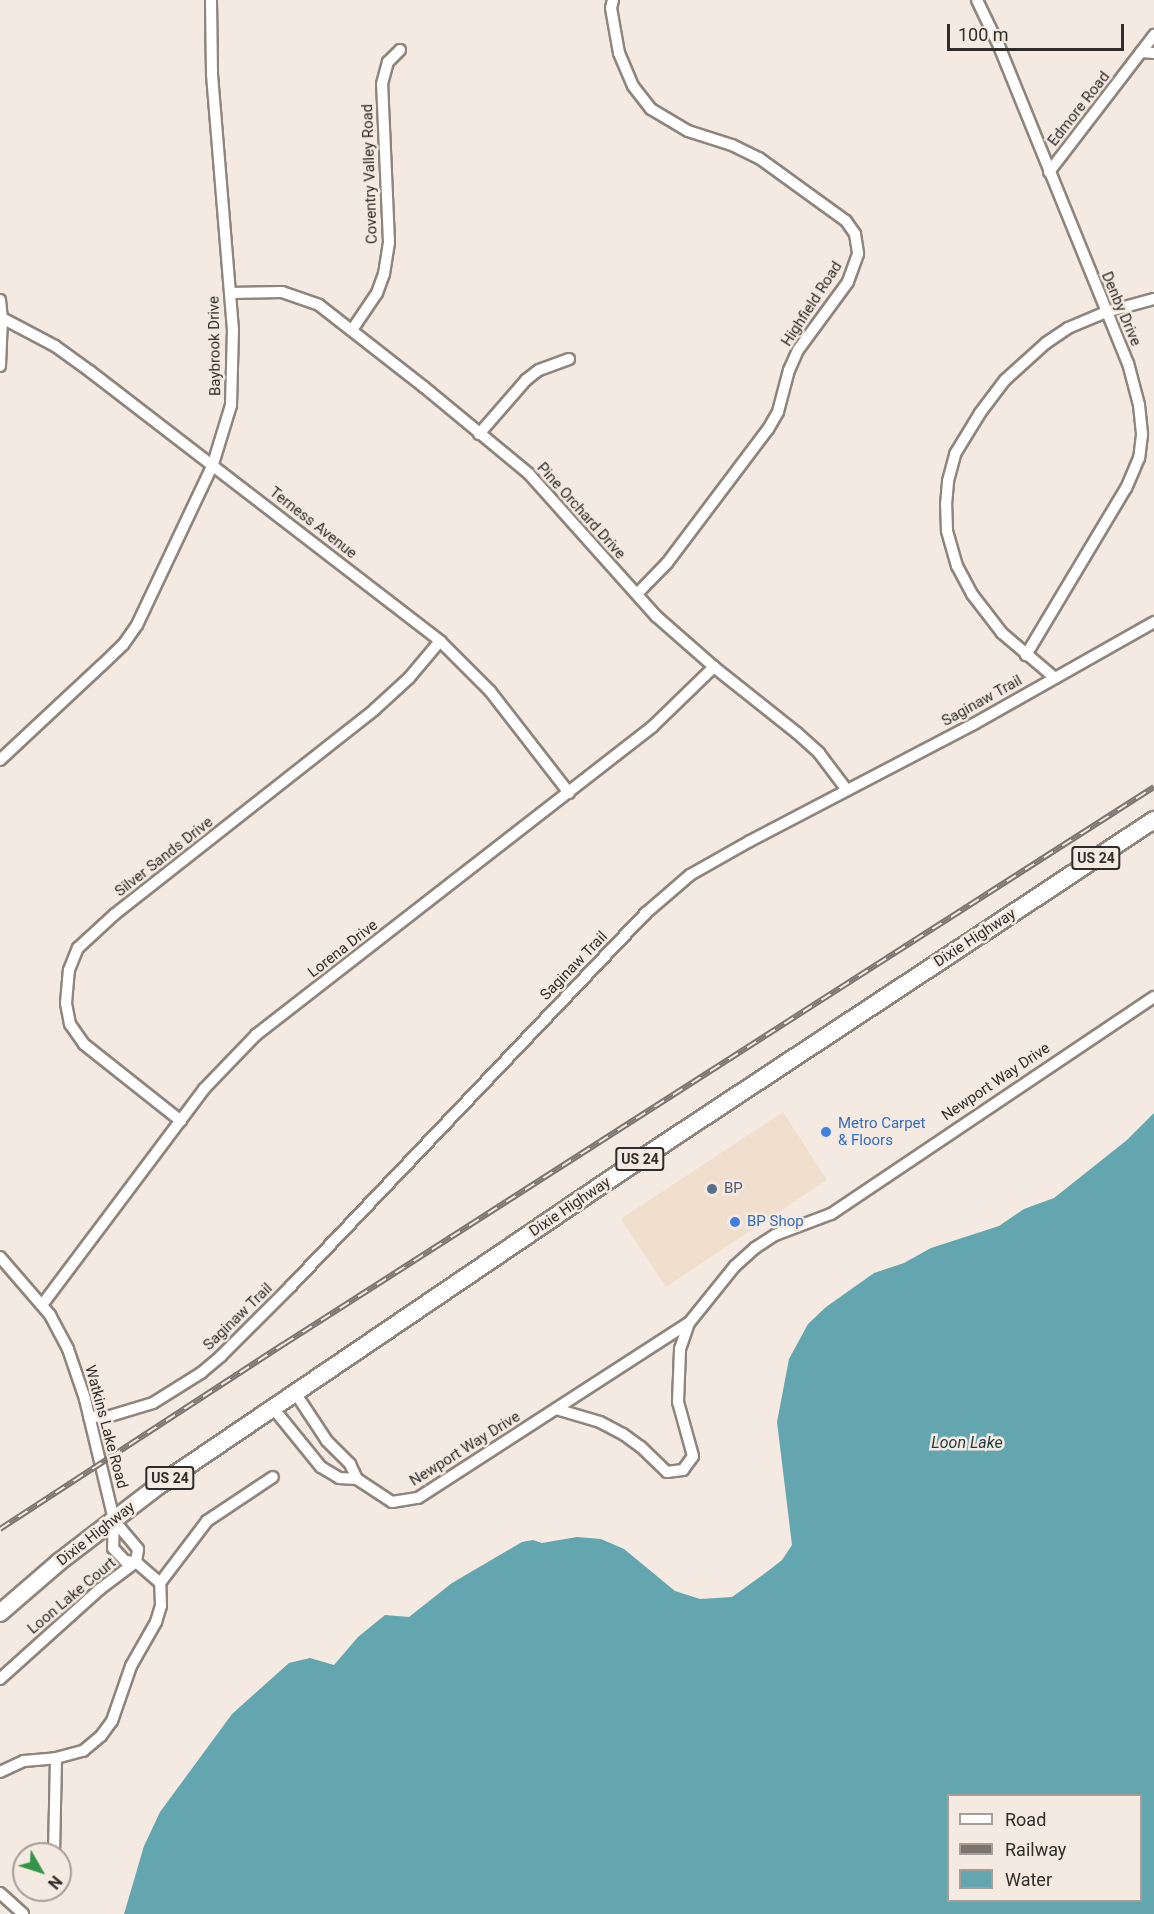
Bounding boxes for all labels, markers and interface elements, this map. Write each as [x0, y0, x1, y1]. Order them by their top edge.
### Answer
scale bar [950, 12, 1127, 50]
text: 100 m [958, 24, 1009, 45]
street label: Edmore Road [1044, 68, 1114, 150]
street label: Coventry Valley Road [359, 104, 381, 244]
street label: Highfield Road [778, 258, 846, 350]
street label: Denby Drive [1097, 269, 1145, 349]
street label: Baybrook Drive [205, 296, 225, 396]
street label: Pine Orchard Drive [533, 459, 629, 563]
street label: Terness Avenue [266, 483, 360, 563]
street label: Saginaw Trail [939, 672, 1025, 730]
street label: Silver Sands Drive [112, 813, 216, 901]
road number: US 24 [1070, 847, 1122, 869]
street label: Dixie Highway [931, 905, 1019, 971]
street label: Lorena Drive [305, 916, 381, 982]
street label: Saginaw Trail [537, 928, 611, 1004]
street label: Newport Way Drive [938, 1039, 1054, 1125]
place label: Metro Carpet & Floors [838, 1114, 925, 1149]
marker: Metro Carpet & Floors [819, 1125, 833, 1139]
road number: US 24 [614, 1148, 666, 1170]
street label: Dixie Highway [526, 1173, 614, 1241]
place label: BP [724, 1180, 743, 1198]
marker: BP [705, 1182, 719, 1196]
place label: BP Shop [747, 1213, 804, 1231]
marker: BP Shop [728, 1215, 742, 1229]
street label: Saginaw Trail [200, 1280, 276, 1354]
street label: Watkins Lake Road [81, 1363, 131, 1491]
street label: Newport Way Drive [407, 1408, 523, 1490]
water label: Loon Lake [931, 1433, 1003, 1453]
road number: US 24 [144, 1467, 195, 1489]
street label: Dixie Highway [54, 1498, 138, 1570]
street label: Loon Lake Court [24, 1554, 120, 1638]
legend [947, 1794, 1142, 1902]
text: Road [1005, 1809, 1046, 1830]
text: Railway [1005, 1839, 1066, 1860]
north arrow [12, 1842, 72, 1902]
text: Water [1005, 1869, 1052, 1890]
text: N [44, 1872, 66, 1893]

